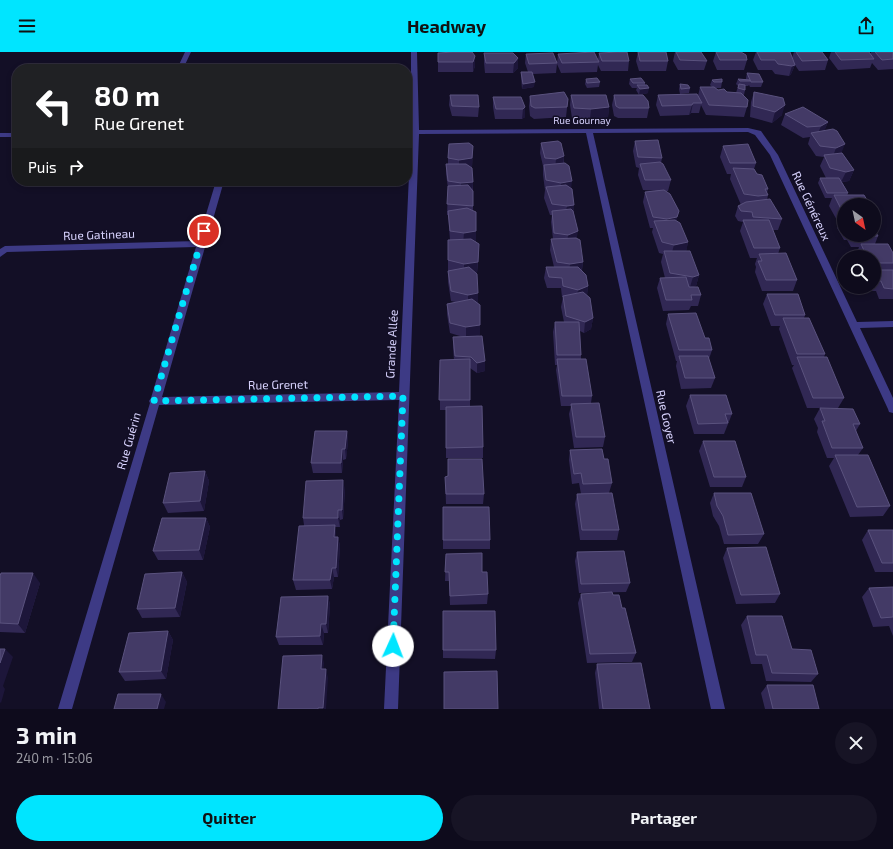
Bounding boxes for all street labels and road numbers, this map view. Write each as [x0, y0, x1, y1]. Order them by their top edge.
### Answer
street label: Rue Gournay [553, 114, 612, 126]
street label: Rue Généreux [790, 169, 834, 243]
street label: Rue Gatineau [63, 226, 135, 242]
street label: Grande Allée [382, 309, 400, 379]
street label: Rue Grenet [248, 376, 309, 392]
street label: Rue Goyer [654, 388, 680, 445]
street label: Rue Guérin [113, 410, 143, 471]

